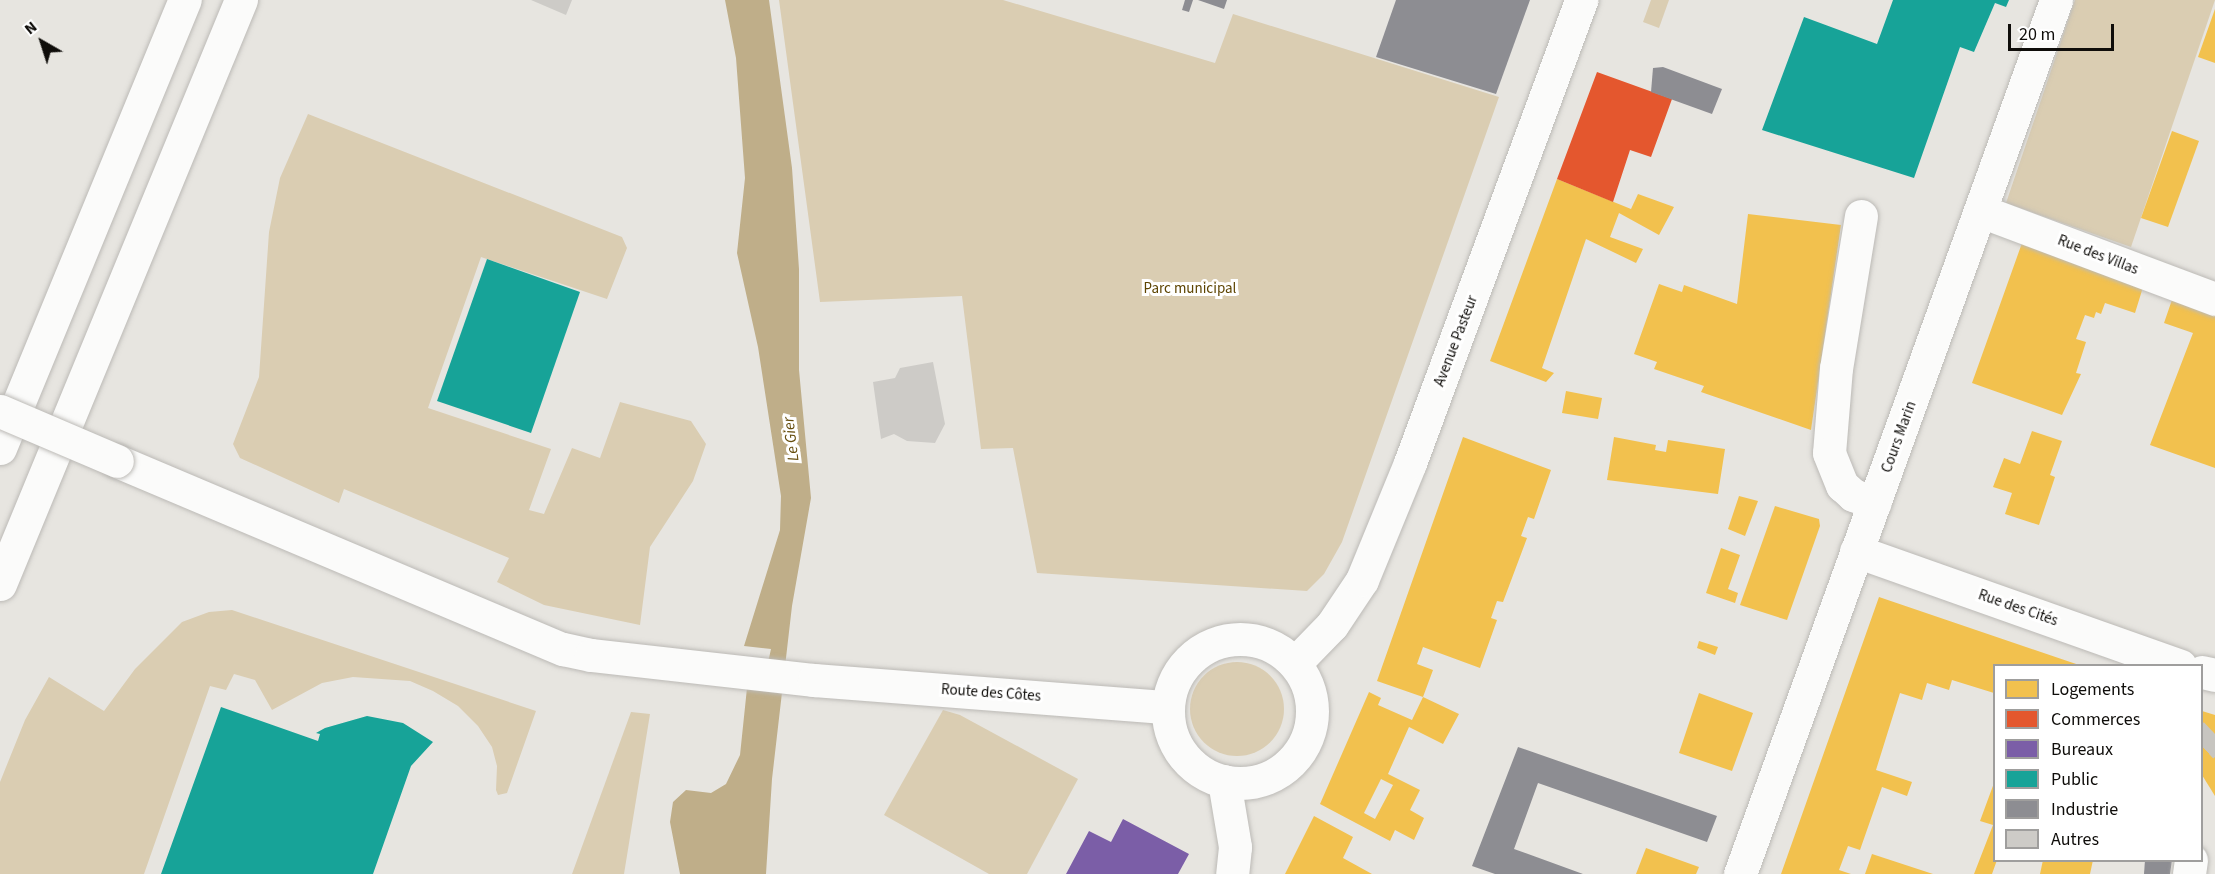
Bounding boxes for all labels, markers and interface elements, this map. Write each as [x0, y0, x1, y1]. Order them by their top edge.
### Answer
north arrow [12, 12, 72, 72]
scale bar [2011, 12, 2118, 50]
text: N [20, 16, 42, 40]
text: 20 m [2019, 22, 2055, 47]
street label: Rue des Villas [2055, 231, 2141, 279]
park label: Parc municipal [1144, 280, 1236, 298]
street label: Avenue Pasteur [1430, 293, 1482, 389]
street label: Cours Marin [1878, 399, 1920, 475]
water label: Le Gier [779, 416, 803, 462]
street label: Rue des Cités [1976, 586, 2060, 630]
legend [1993, 664, 2203, 862]
text: Logements [2051, 677, 2134, 702]
street label: Route des Côtes [940, 681, 1042, 705]
text: Commerces [2051, 707, 2140, 732]
text: Bureaux [2051, 737, 2113, 762]
text: Public [2051, 767, 2098, 792]
text: Industrie [2051, 797, 2118, 822]
text: Autres [2051, 827, 2099, 852]

